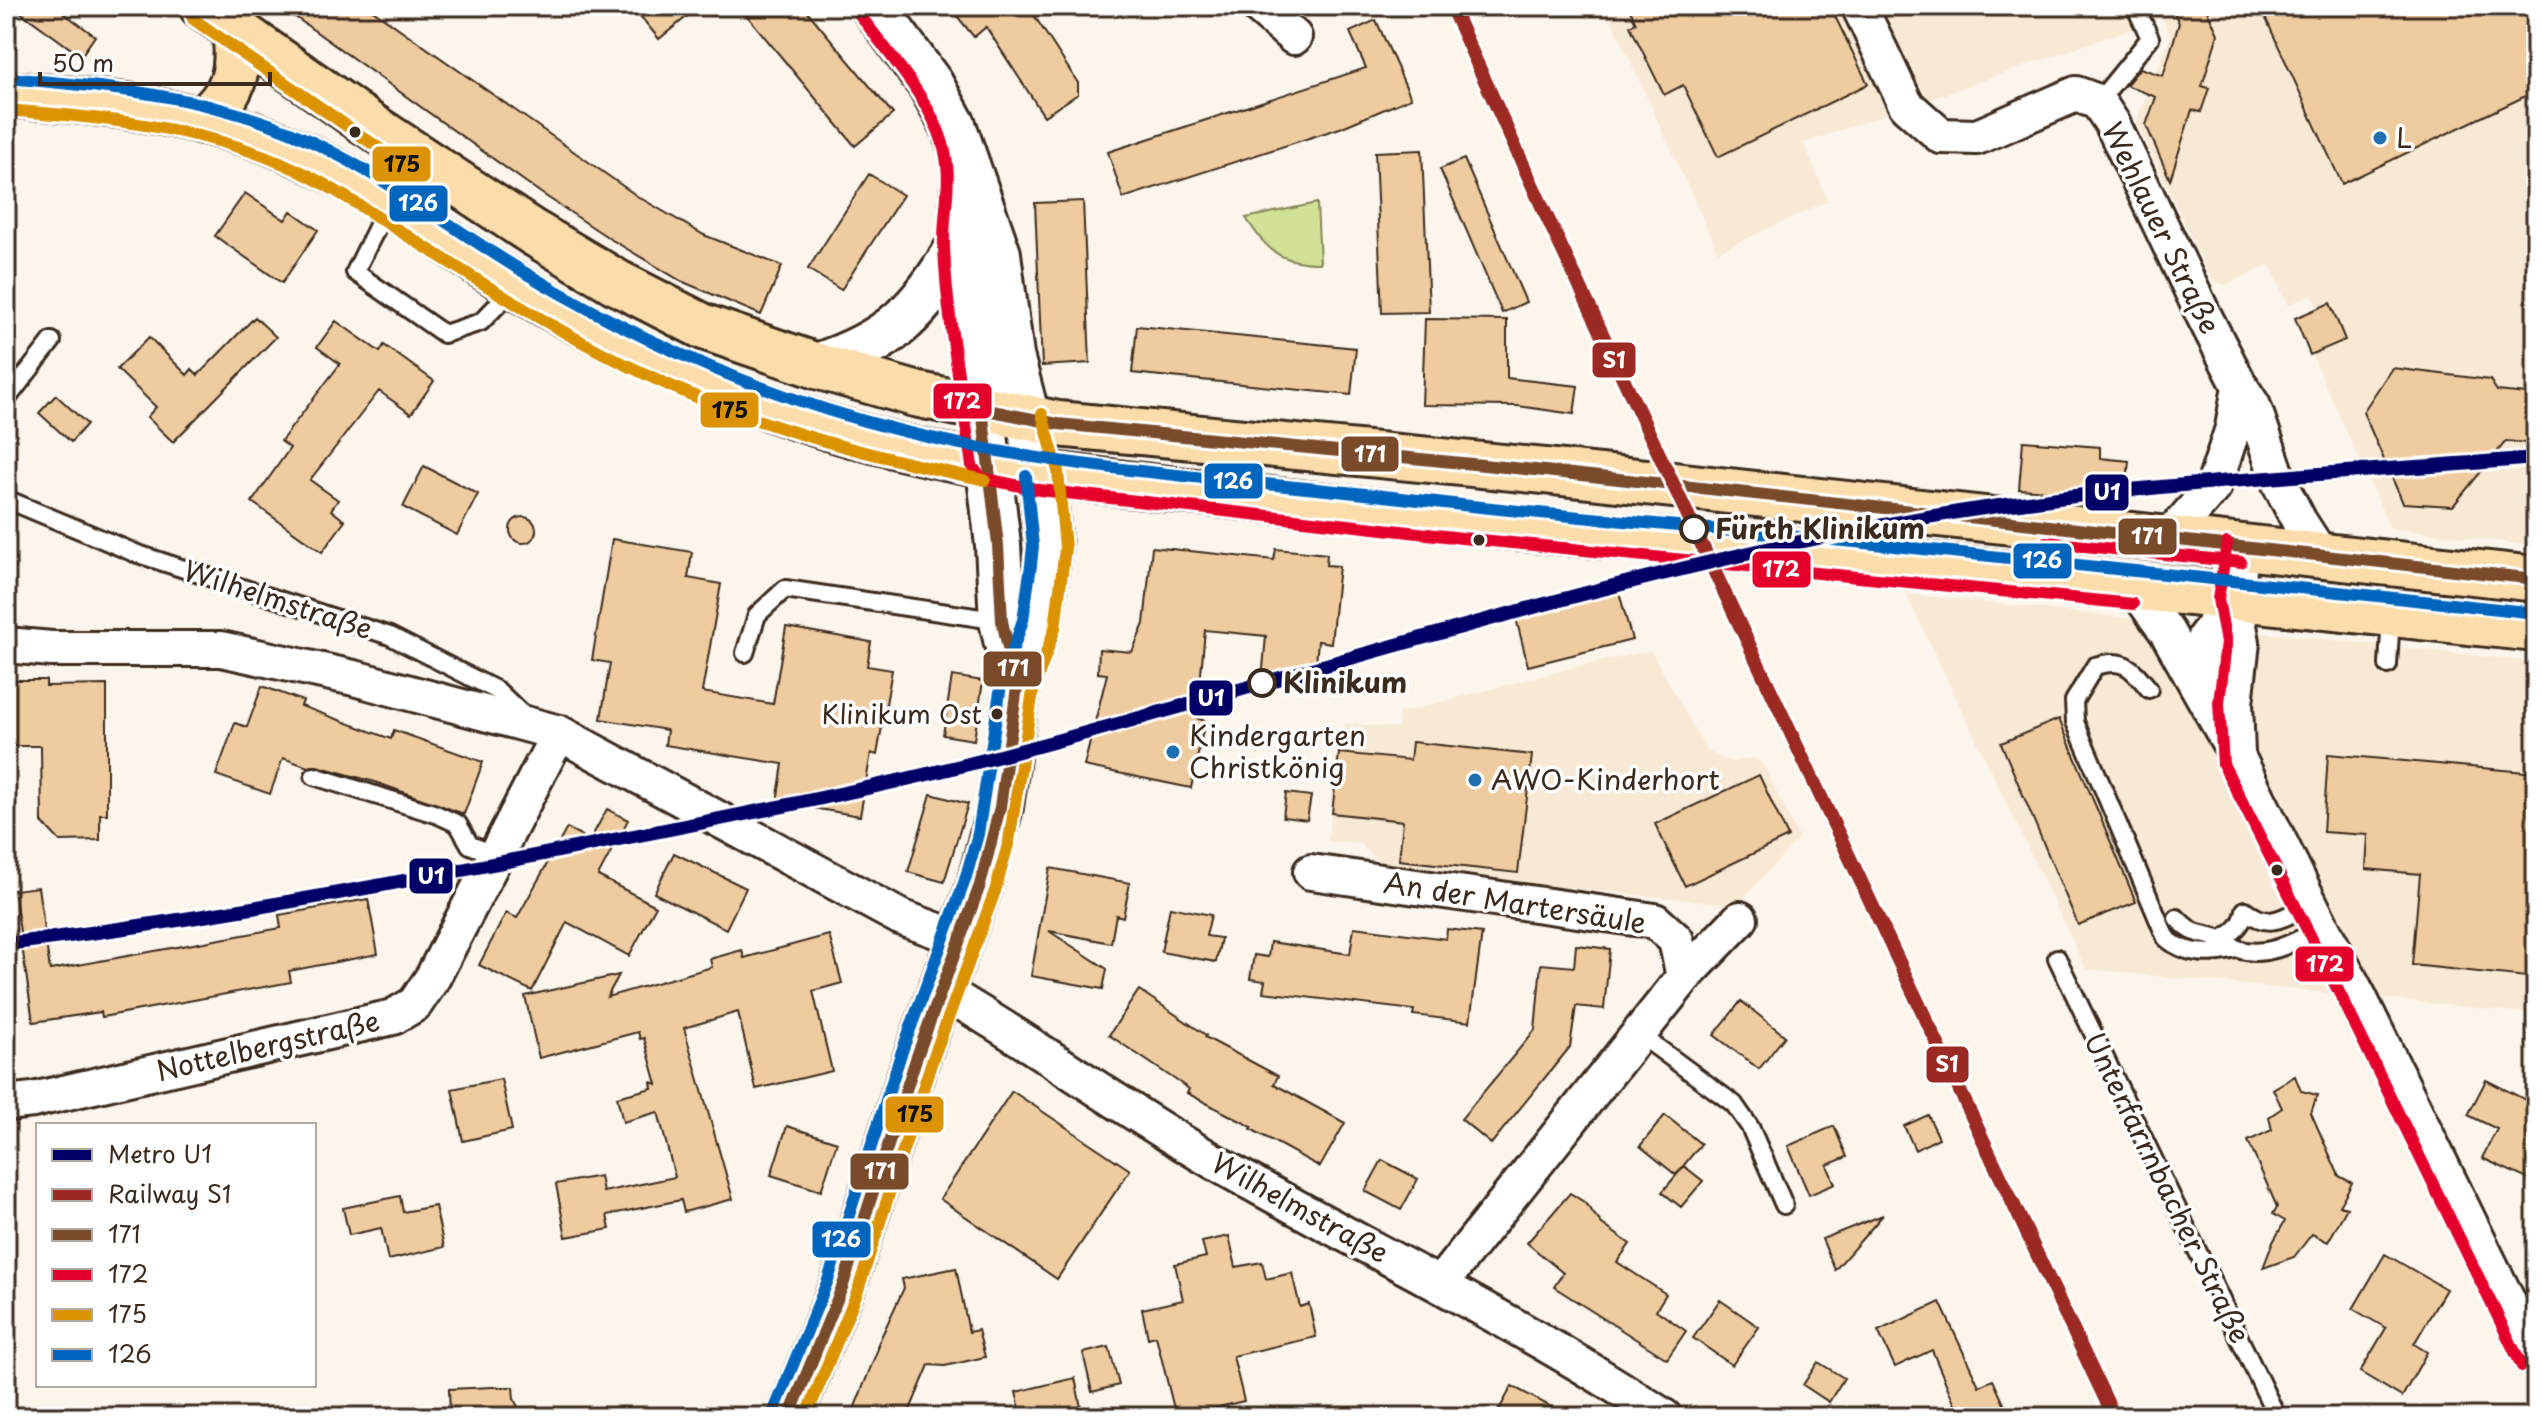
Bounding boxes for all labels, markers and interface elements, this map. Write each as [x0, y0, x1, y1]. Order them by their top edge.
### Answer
scale bar [40, 36, 270, 86]
text: 50 m [52, 44, 114, 80]
street label: Wehlauer Straße [2092, 114, 2232, 341]
place label: L [2396, 115, 2412, 158]
unlabelled marker [347, 124, 363, 140]
marker: L [2371, 129, 2389, 147]
line badge: 175 [371, 145, 432, 183]
text: 175 [384, 146, 420, 179]
line badge: 126 [388, 184, 449, 223]
text: 126 [398, 185, 438, 218]
line badge: S1 [1591, 341, 1637, 379]
text: S1 [1602, 342, 1626, 375]
line badge: 172 [932, 382, 993, 420]
text: 172 [943, 383, 981, 416]
line badge: 175 [699, 391, 760, 429]
text: 175 [712, 392, 748, 425]
line badge: 171 [1340, 435, 1400, 473]
text: 171 [1354, 436, 1386, 469]
line badge: 126 [1203, 462, 1264, 500]
text: 126 [1213, 463, 1253, 496]
line badge: U1 [2084, 473, 2130, 512]
text: U1 [2093, 474, 2121, 507]
place label: Fürth Klinikum [1715, 506, 1925, 549]
marker: Fürth Klinikum [1680, 515, 1708, 543]
line badge: 171 [2117, 517, 2178, 556]
text: 171 [2131, 518, 2163, 551]
unlabelled marker [1471, 532, 1487, 548]
line badge: 126 [2012, 542, 2073, 580]
text: 126 [2022, 542, 2062, 575]
street label: Wilhelmstraße [178, 548, 378, 649]
line badge: 172 [1751, 550, 1812, 589]
text: 172 [1762, 551, 1800, 584]
line badge: 171 [982, 650, 1043, 688]
text: 171 [997, 650, 1029, 683]
place label: Klinikum [1283, 660, 1407, 703]
marker: Klinikum [1248, 669, 1276, 697]
line badge: U1 [1188, 679, 1234, 717]
text: U1 [1197, 680, 1225, 713]
place label: Klinikum Ost [821, 694, 982, 733]
marker: Klinikum Ost [989, 706, 1005, 722]
place label: Kindergarten Christkönig [1189, 713, 1366, 788]
marker: Kindergarten Christkönig [1164, 743, 1182, 761]
place label: AWO-Kinderhort [1491, 757, 1720, 800]
marker: AWO-Kinderhort [1466, 771, 1484, 789]
line badge: U1 [408, 857, 454, 895]
text: U1 [417, 858, 445, 891]
street label: An der Martersäule [1381, 860, 1650, 943]
unlabelled marker [2269, 862, 2285, 878]
line badge: 172 [2294, 945, 2355, 983]
text: 172 [2306, 946, 2344, 979]
street label: Nottelbergstraße [152, 998, 384, 1091]
street label: Unterfarrnbacher Straße [2074, 1025, 2262, 1350]
line badge: S1 [1925, 1045, 1970, 1084]
text: S1 [1935, 1046, 1959, 1079]
line badge: 175 [884, 1095, 945, 1134]
text: 175 [897, 1096, 933, 1129]
legend [36, 1123, 316, 1387]
text: Metro U1 [108, 1135, 212, 1171]
street label: Wilhelmstraße [1204, 1140, 1397, 1273]
line badge: 171 [849, 1152, 910, 1191]
text: 171 [864, 1153, 896, 1186]
text: Railway S1 [108, 1175, 231, 1211]
text: 171 [108, 1215, 141, 1251]
line badge: 126 [811, 1220, 872, 1259]
text: 126 [821, 1221, 861, 1254]
text: 172 [108, 1255, 149, 1291]
text: 175 [108, 1295, 147, 1331]
text: 126 [108, 1335, 152, 1371]

